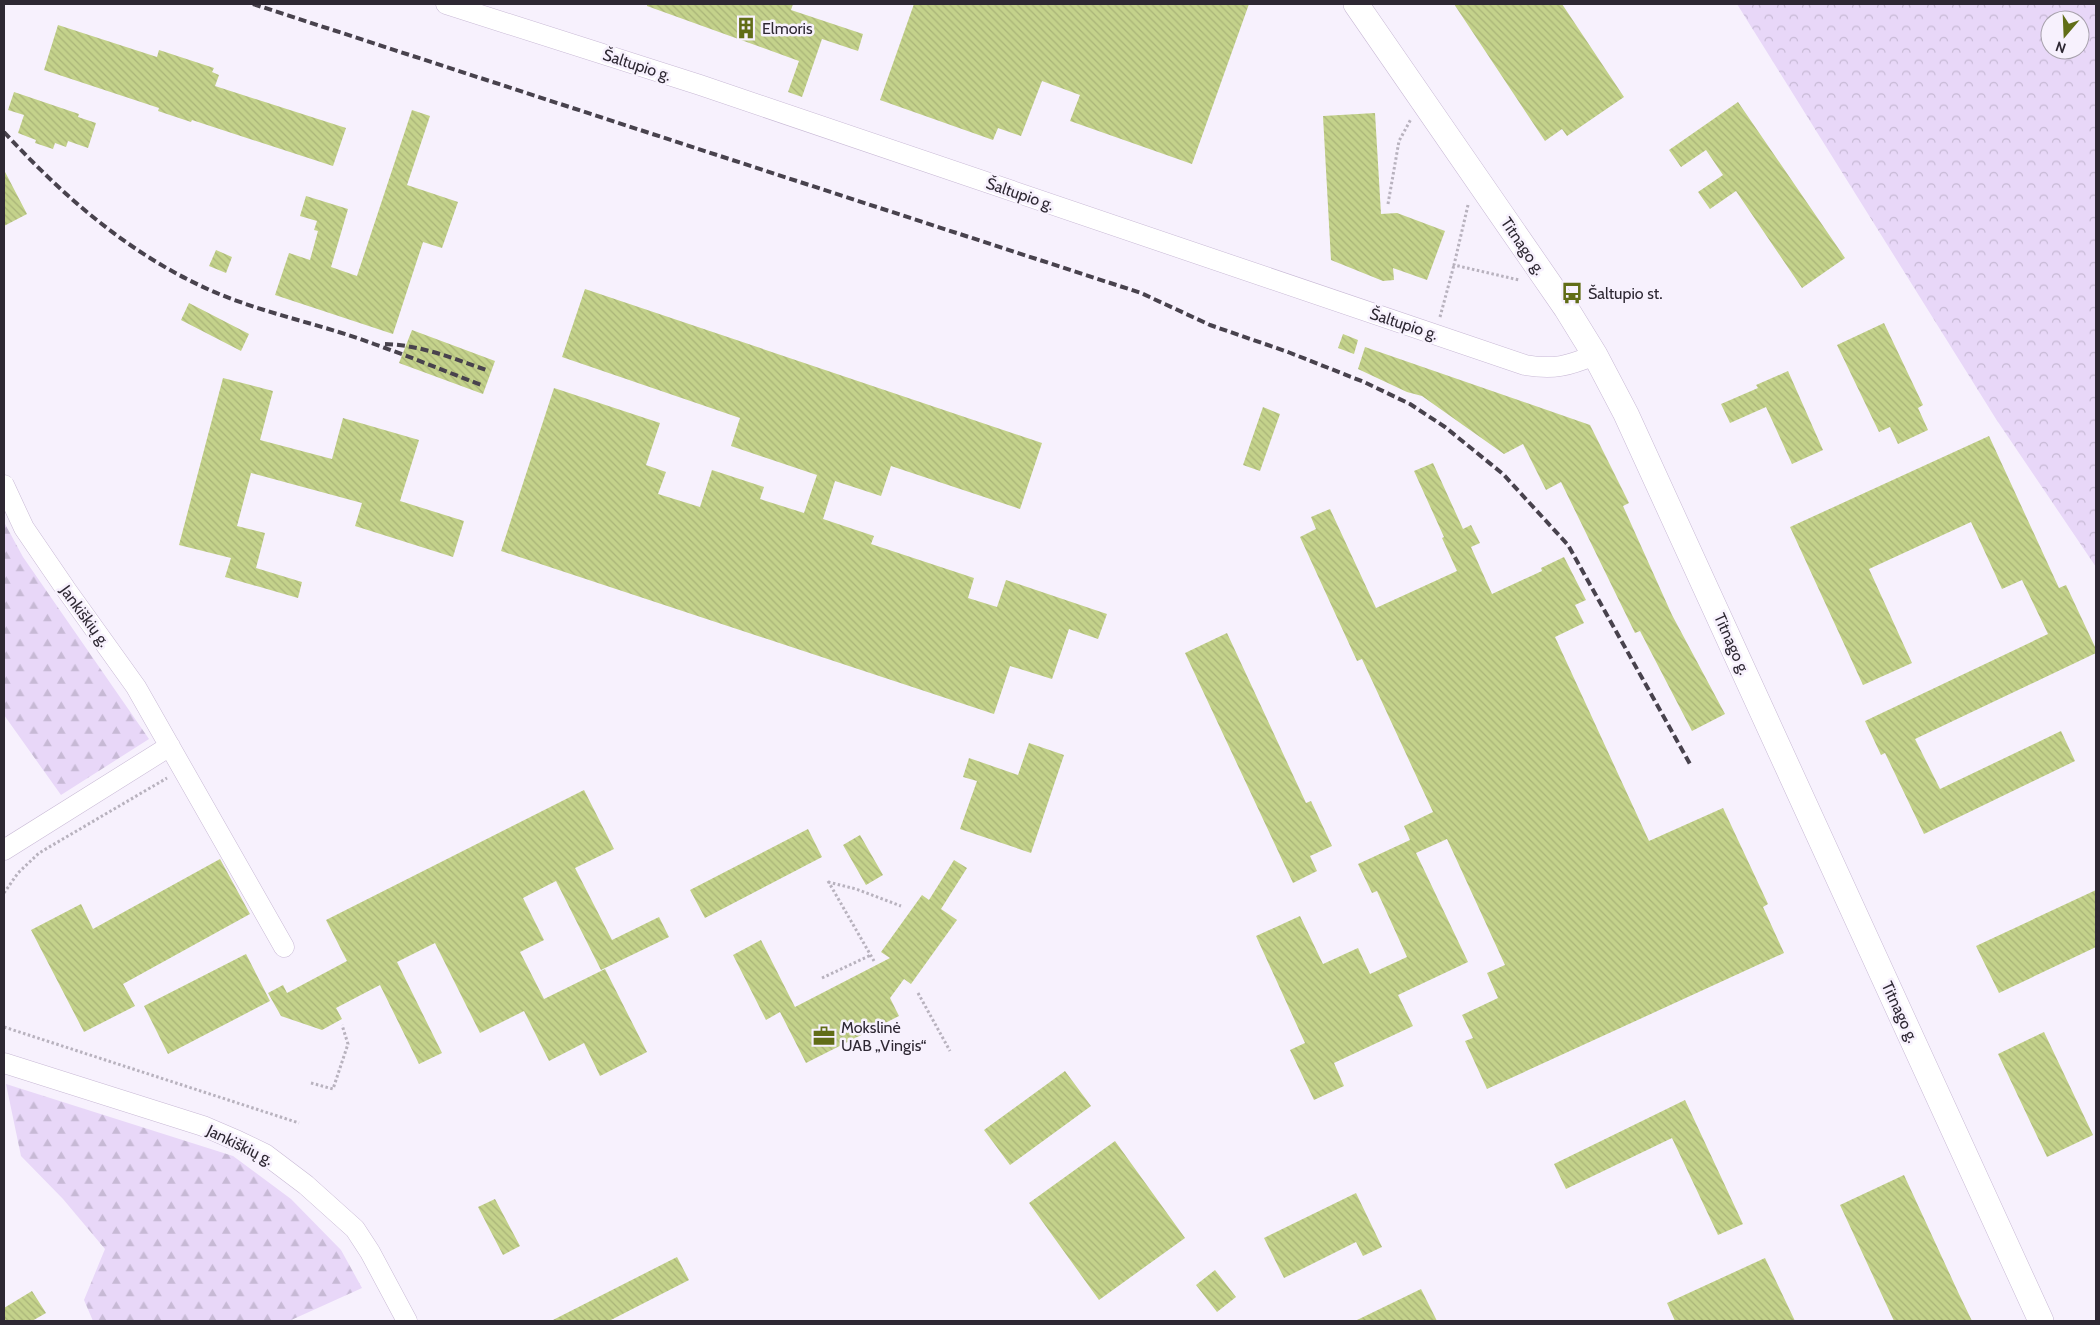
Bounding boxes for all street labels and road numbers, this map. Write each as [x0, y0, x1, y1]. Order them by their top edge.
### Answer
street label: Šaltupio g. [601, 45, 673, 85]
street label: Šaltupio g. [984, 174, 1056, 214]
street label: Titnago g. [1497, 214, 1549, 278]
street label: Šaltupio g. [1368, 304, 1440, 344]
street label: Jankiškių g. [56, 581, 114, 651]
street label: Titnago g. [1710, 610, 1754, 678]
street label: Titnago g. [1878, 978, 1922, 1046]
street label: Jankiškių g. [203, 1120, 276, 1169]

